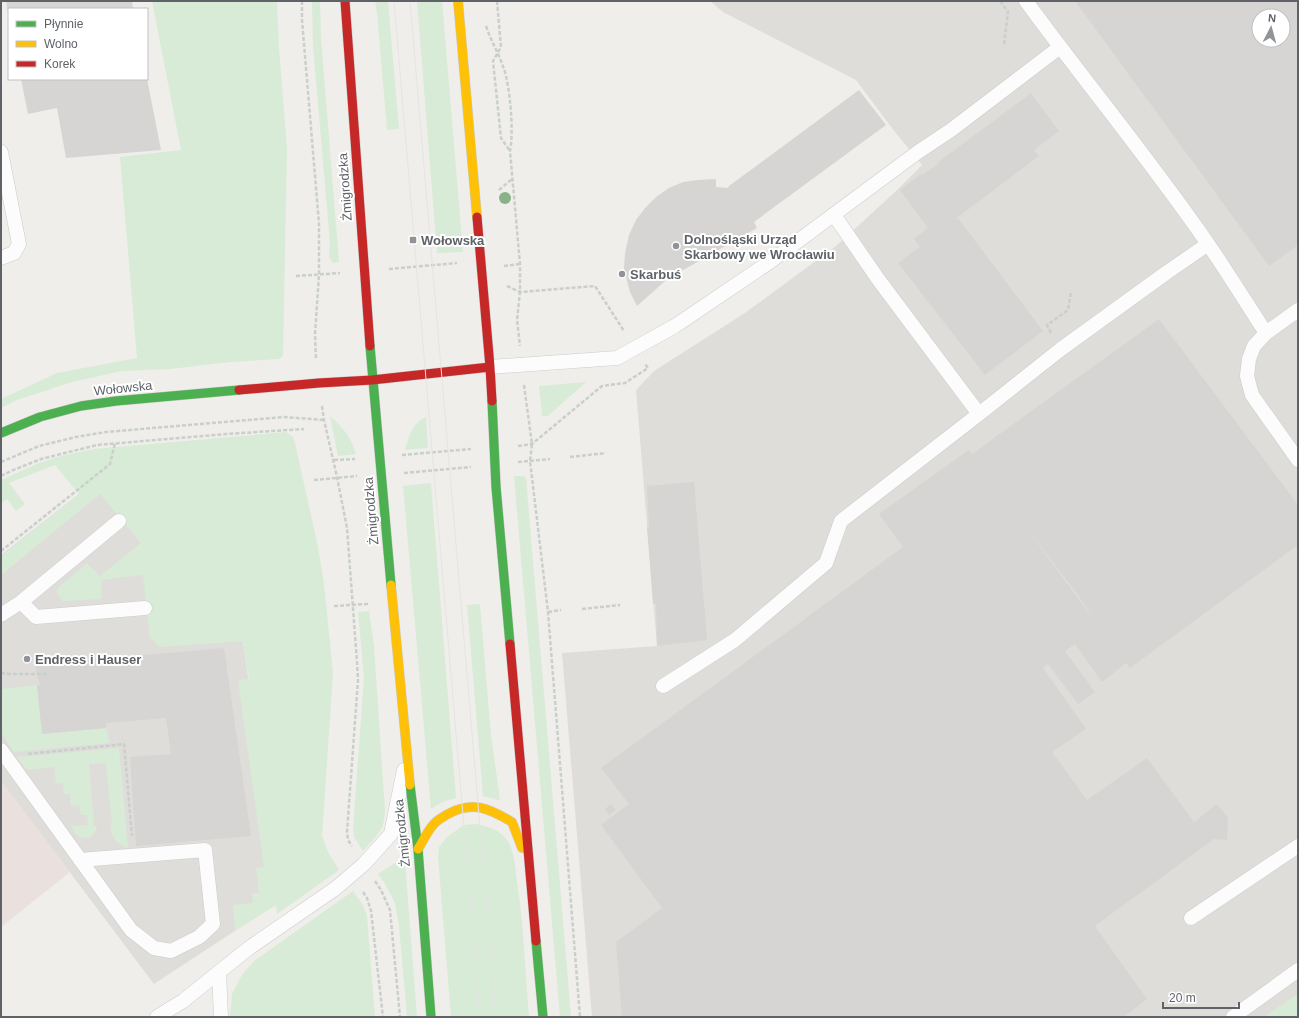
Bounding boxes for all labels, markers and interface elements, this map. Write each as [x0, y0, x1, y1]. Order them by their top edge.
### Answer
legend [8, 8, 148, 80]
north arrow [1251, 8, 1291, 48]
text: N [1267, 12, 1277, 24]
text: Płynnie [44, 17, 84, 31]
text: Wolno [44, 37, 78, 51]
text: Korek [44, 57, 76, 71]
street label: Żmigrodzka [335, 152, 355, 221]
place label: Dolnośląski Urząd Skarbowy we Wrocławiu [684, 232, 835, 262]
place label: Wołowska [421, 233, 485, 248]
marker: Wołowska [408, 235, 418, 245]
marker: Dolnośląski Urząd Skarbowy we Wrocławiu [671, 241, 681, 251]
place label: Skarbuś [630, 267, 681, 282]
marker: Skarbuś [617, 269, 627, 279]
street label: Wołowska [93, 377, 154, 399]
street label: Żmigrodzka [361, 476, 381, 545]
place label: Endress i Hauser [35, 652, 141, 667]
marker: Endress i Hauser [22, 654, 32, 664]
street label: Żmigrodzka [391, 798, 413, 868]
scale bar [1163, 984, 1239, 1010]
text: 20 m [1169, 991, 1196, 1005]

